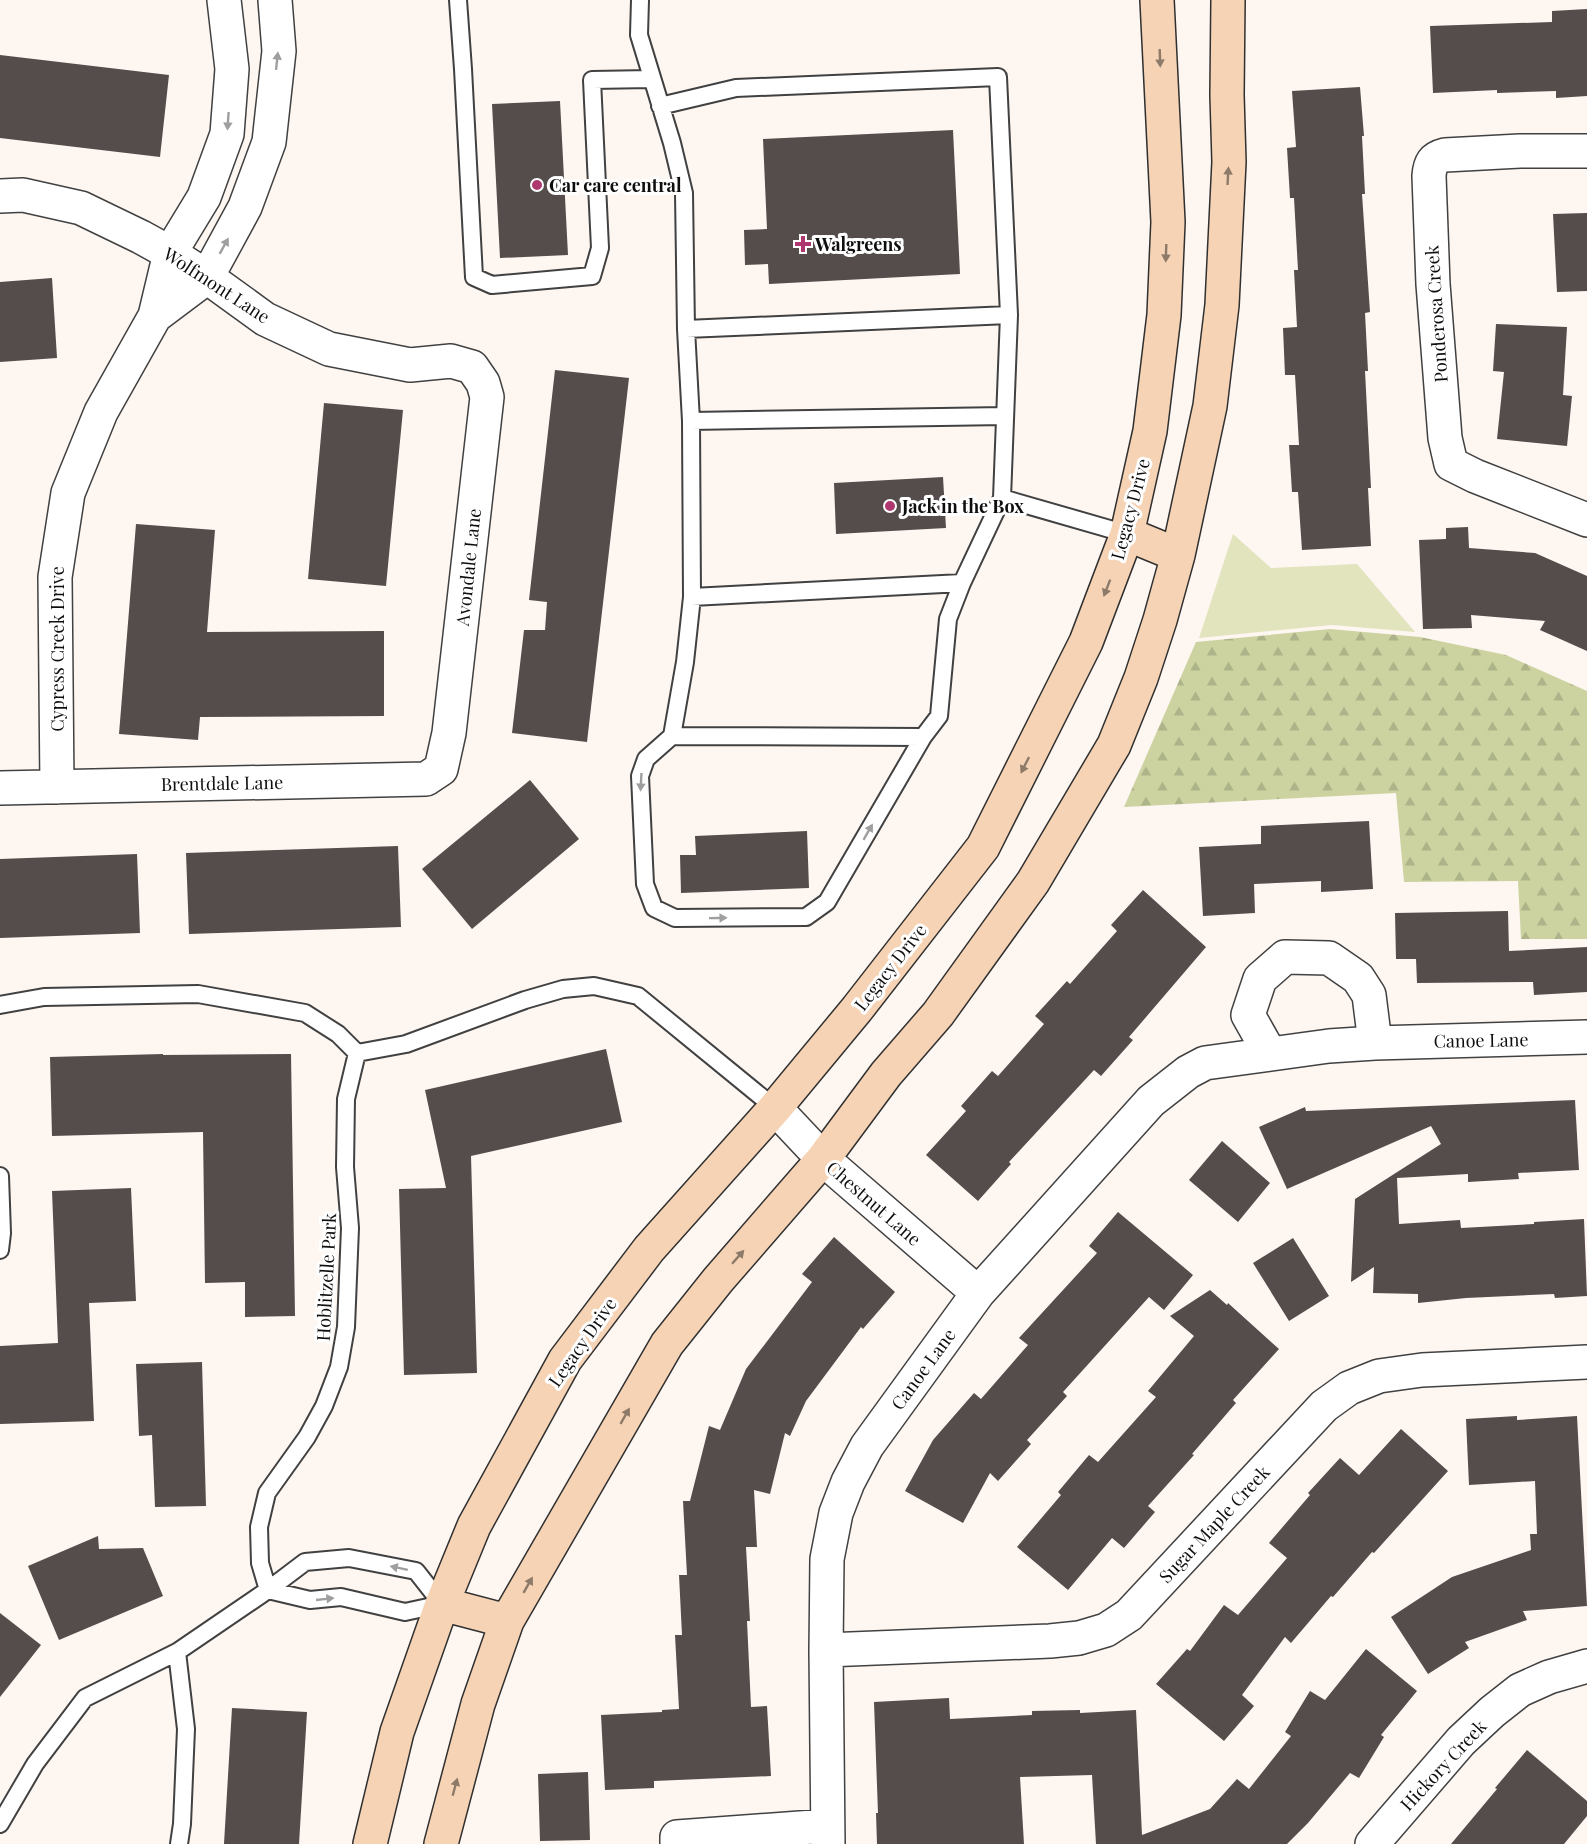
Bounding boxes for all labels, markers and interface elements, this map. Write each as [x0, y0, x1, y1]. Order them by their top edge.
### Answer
one-way arrow [1155, 49, 1164, 68]
one-way arrow [272, 51, 282, 70]
one-way arrow [223, 111, 233, 130]
one-way arrow [1224, 166, 1233, 185]
place label: Car care central [549, 173, 682, 197]
marker: Car care central [530, 178, 544, 192]
place label: Walgreens [814, 232, 902, 256]
one-way arrow [219, 237, 229, 254]
marker: Walgreens [796, 237, 810, 251]
street label: Wolfmont Lane [158, 241, 275, 328]
one-way arrow [1162, 244, 1171, 263]
street label: Ponderosa Creek [1419, 245, 1453, 383]
street label: Legacy Drive [1105, 456, 1155, 562]
place label: Jack in the Box [901, 494, 1024, 518]
marker: Jack in the Box [883, 499, 897, 513]
street label: Avondale Lane [450, 507, 486, 628]
street label: Cypress Creek Drive [45, 566, 69, 732]
one-way arrow [1102, 579, 1111, 597]
one-way arrow [1020, 756, 1029, 773]
street label: Brentdale Lane [161, 770, 283, 796]
one-way arrow [637, 772, 646, 791]
one-way arrow [863, 823, 873, 840]
one-way arrow [709, 913, 728, 923]
street label: Legacy Drive [849, 919, 931, 1015]
street label: Canoe Lane [1433, 1027, 1529, 1053]
street label: Chestnut Lane [822, 1155, 926, 1251]
street label: Hoblitzelle Park [311, 1212, 341, 1342]
one-way arrow [731, 1249, 744, 1265]
street label: Legacy Drive [542, 1293, 622, 1391]
street label: Canoe Lane [885, 1324, 961, 1414]
one-way arrow [620, 1408, 631, 1424]
street label: Sugar Maple Creek [1153, 1460, 1275, 1588]
one-way arrow [390, 1563, 409, 1572]
one-way arrow [523, 1576, 533, 1593]
one-way arrow [316, 1594, 335, 1604]
street label: Hickory Creek [1395, 1714, 1491, 1816]
one-way arrow [451, 1778, 460, 1796]

